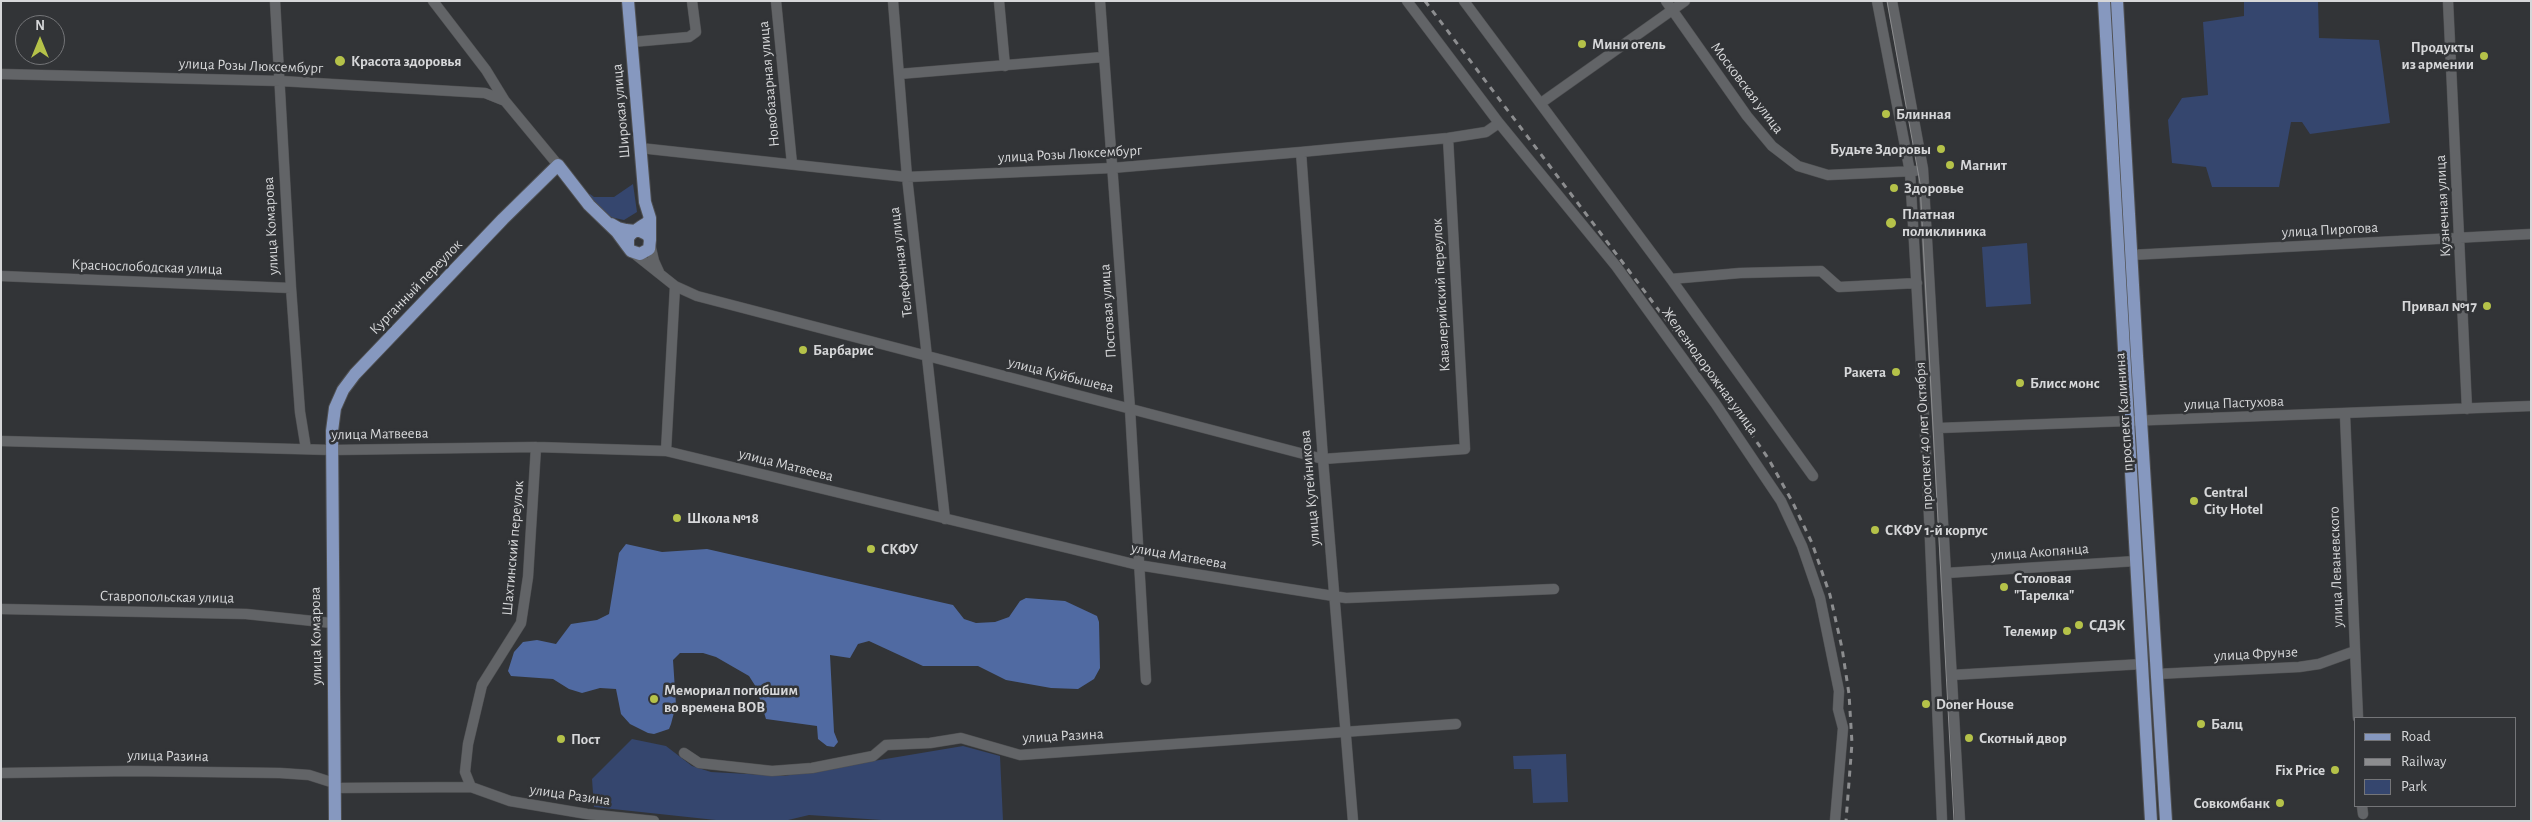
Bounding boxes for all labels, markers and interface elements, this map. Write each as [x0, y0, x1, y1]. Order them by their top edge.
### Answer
north arrow [15, 15, 65, 65]
text: N [35, 19, 45, 33]
street label: Новобазарная улица [755, 20, 783, 148]
place label: Мини отель [1592, 35, 1665, 53]
marker: Мини отель [1576, 38, 1588, 50]
place label: Продукты из армении [2401, 38, 2474, 73]
street label: Московская улица [1707, 39, 1787, 137]
marker: Продукты из армении [2478, 50, 2490, 62]
place label: Красота здоровья [351, 52, 462, 70]
street label: улица Розы Люксембург [179, 54, 323, 78]
marker: Красота здоровья [333, 54, 347, 68]
street label: Широкая улица [608, 63, 634, 159]
place label: Блинная [1896, 105, 1951, 123]
marker: Блинная [1880, 108, 1892, 120]
place label: Будьте Здоровы [1830, 140, 1931, 158]
street label: улица Розы Люксембург [998, 141, 1142, 167]
marker: Будьте Здоровы [1935, 143, 1947, 155]
street label: Кузнечная улица [2431, 155, 2455, 257]
place label: Магнит [1960, 156, 2007, 174]
marker: Магнит [1944, 159, 1956, 171]
street label: улица Комарова [259, 176, 283, 276]
place label: Здоровье [1904, 179, 1964, 197]
marker: Здоровье [1888, 182, 1900, 194]
place label: Платная поликлиника [1902, 205, 1986, 240]
street label: Телефонная улица [885, 206, 917, 318]
marker: Платная поликлиника [1884, 216, 1898, 230]
street label: Кавалерийский переулок [1428, 218, 1454, 372]
street label: улица Пирогова [2281, 218, 2379, 242]
street label: Курганный переулок [366, 236, 466, 338]
street label: Краснослободская улица [71, 255, 223, 279]
street label: Постовая улица [1096, 263, 1120, 359]
place label: Привал №17 [2401, 297, 2477, 315]
marker: Привал №17 [2481, 300, 2493, 312]
street label: Железнодорожная улица [1658, 304, 1762, 438]
place label: Барбарис [813, 341, 874, 359]
marker: Барбарис [797, 344, 809, 356]
street label: проспект Калинина [2111, 352, 2137, 472]
street label: улица Куйбышева [1006, 353, 1116, 397]
street label: проспект 40 лет Октября [1911, 362, 1937, 510]
place label: Ракета [1844, 363, 1886, 381]
marker: Ракета [1890, 366, 1902, 378]
place label: Блисс монс [2030, 374, 2100, 392]
marker: Блисс монс [2014, 377, 2026, 389]
street label: улица Пастухова [2184, 392, 2284, 414]
street label: улица Матвеева [331, 424, 429, 444]
street label: улица Кутейникова [1296, 429, 1324, 547]
street label: улица Матвеева [737, 445, 835, 485]
street label: Шахтинский переулок [498, 480, 528, 616]
place label: Central City Hotel [2204, 483, 2263, 518]
marker: Central City Hotel [2188, 495, 2200, 507]
street label: улица Леваневского [2325, 506, 2347, 628]
place label: Школа №18 [687, 509, 759, 527]
marker: Школа №18 [671, 512, 683, 524]
place label: СКФУ 1-й корпус [1885, 521, 1988, 539]
marker: СКФУ 1-й корпус [1869, 524, 1881, 536]
street label: улица Матвеева [1130, 539, 1228, 573]
place label: СКФУ [881, 540, 918, 558]
street label: улица Акопянца [1991, 540, 2089, 564]
marker: СКФУ [865, 543, 877, 555]
place label: Столовая "Тарелка" [2014, 569, 2074, 604]
marker: Столовая "Тарелка" [1998, 581, 2010, 593]
street label: Ставропольская улица [100, 587, 234, 607]
street label: улица Комарова [306, 587, 326, 685]
place label: СДЭК [2089, 616, 2125, 634]
marker: СДЭК [2073, 619, 2085, 631]
place label: Телемир [2004, 622, 2057, 640]
marker: Телемир [2061, 625, 2073, 637]
street label: улица Фрунзе [2214, 643, 2298, 665]
place label: Мемориал погибшим во времена ВОВ [664, 681, 798, 716]
marker: Мемориал погибшим во времена ВОВ [648, 693, 660, 705]
place label: Doner House [1936, 695, 2014, 713]
marker: Doner House [1920, 698, 1932, 710]
place label: Балц [2211, 715, 2243, 733]
legend [2354, 717, 2517, 807]
marker: Балц [2195, 718, 2207, 730]
street label: улица Разина [1022, 725, 1104, 747]
place label: Скотный двор [1979, 729, 2067, 747]
text: Road [2401, 729, 2431, 744]
place label: Пост [571, 730, 600, 748]
marker: Скотный двор [1963, 732, 1975, 744]
marker: Пост [555, 733, 567, 745]
street label: улица Разина [127, 746, 209, 766]
text: Railway [2401, 754, 2446, 769]
place label: Fix Price [2275, 761, 2325, 779]
marker: Fix Price [2329, 764, 2341, 776]
text: Park [2401, 779, 2427, 794]
street label: улица Разина [529, 780, 611, 810]
place label: Совкомбанк [2193, 794, 2270, 812]
marker: Совкомбанк [2274, 797, 2286, 809]

